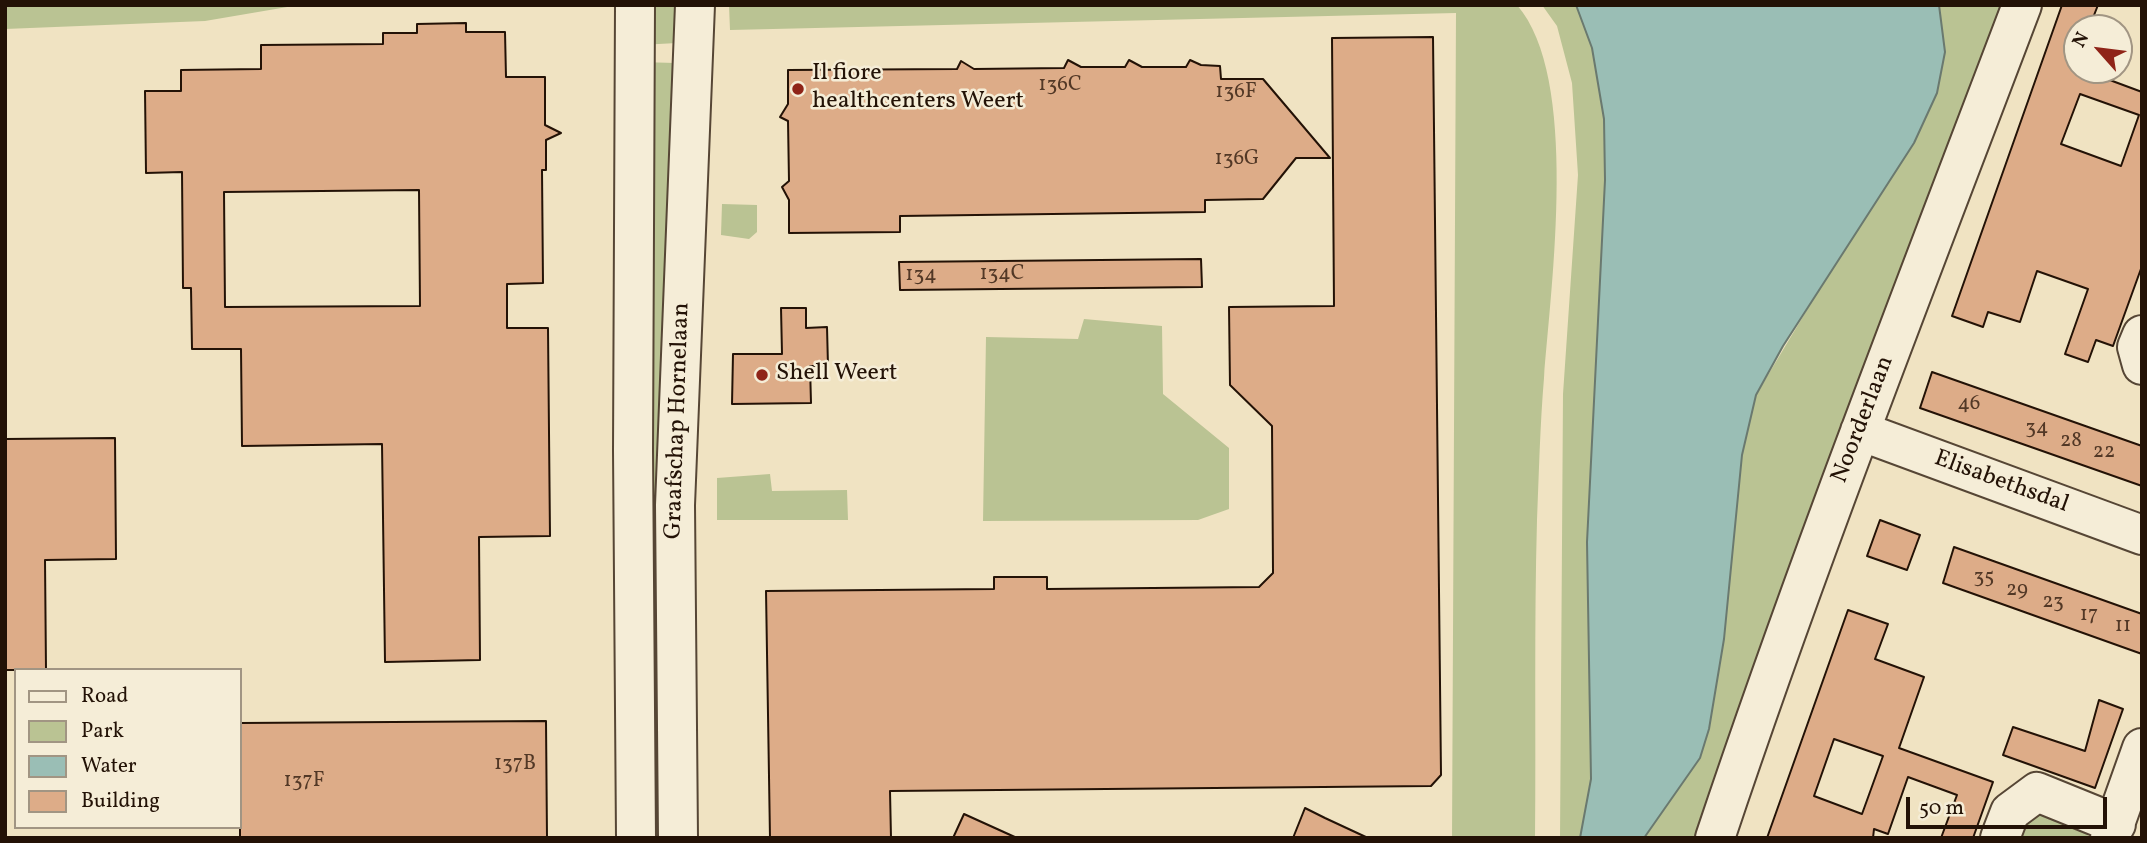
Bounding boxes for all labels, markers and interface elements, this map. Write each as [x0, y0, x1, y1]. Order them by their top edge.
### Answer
north arrow [2063, 14, 2133, 84]
text: N [2067, 28, 2096, 52]
place label: Il fiore healthcenters Weert [812, 61, 1024, 117]
house number: 136C [1038, 73, 1082, 99]
house number: 136F [1215, 80, 1257, 106]
marker: Il fiore healthcenters Weert [790, 81, 806, 97]
house number: 136G [1215, 147, 1259, 173]
house number: 134C [979, 262, 1025, 288]
house number: 134 [905, 263, 937, 289]
street label: Graafschap Hornelaan [660, 302, 698, 540]
street label: Noorderlaan [1827, 352, 1901, 488]
place label: Shell Weert [776, 361, 897, 389]
marker: Shell Weert [754, 367, 770, 383]
house number: 46 [1958, 392, 1980, 418]
house number: 34 [2025, 416, 2049, 442]
house number: 28 [2060, 429, 2082, 455]
house number: 22 [2093, 440, 2115, 466]
street label: Elisabethsdal [1930, 445, 2072, 521]
house number: 35 [1974, 565, 1994, 591]
house number: 29 [2006, 578, 2028, 604]
house number: 23 [2042, 590, 2064, 616]
house number: 17 [2080, 603, 2098, 629]
house number: 11 [2115, 614, 2131, 640]
legend [14, 668, 242, 829]
text: Road [81, 682, 128, 711]
text: Park [81, 717, 124, 746]
text: Water [81, 752, 137, 781]
house number: 137B [494, 752, 536, 778]
house number: 137F [284, 769, 324, 795]
scale bar [1909, 784, 2110, 828]
text: Building [81, 787, 160, 816]
text: 50 m [1919, 794, 1964, 823]

